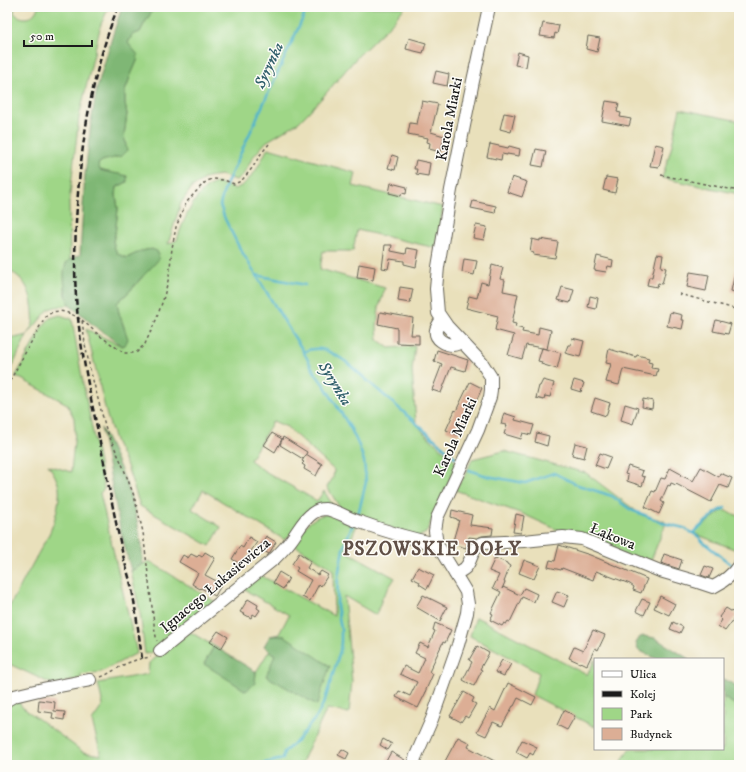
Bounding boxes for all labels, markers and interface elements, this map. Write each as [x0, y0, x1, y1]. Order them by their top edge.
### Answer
scale bar [24, 22, 92, 48]
text: 50 m [30, 29, 54, 44]
water label: Syrynka [249, 39, 288, 93]
street label: Karola Miarki [432, 76, 467, 162]
water label: Syrynka [313, 357, 357, 409]
street label: Karola Miarki [430, 395, 481, 480]
street label: Łąkowa [587, 519, 639, 554]
street label: Ignacego Łukasiewicza [156, 533, 275, 637]
district label: PSZOWSKIE DOŁY [342, 538, 522, 561]
legend [594, 658, 724, 750]
text: Ulica [630, 667, 657, 682]
text: Kolej [630, 687, 656, 702]
text: Park [630, 707, 652, 722]
text: Budynek [630, 727, 672, 742]

